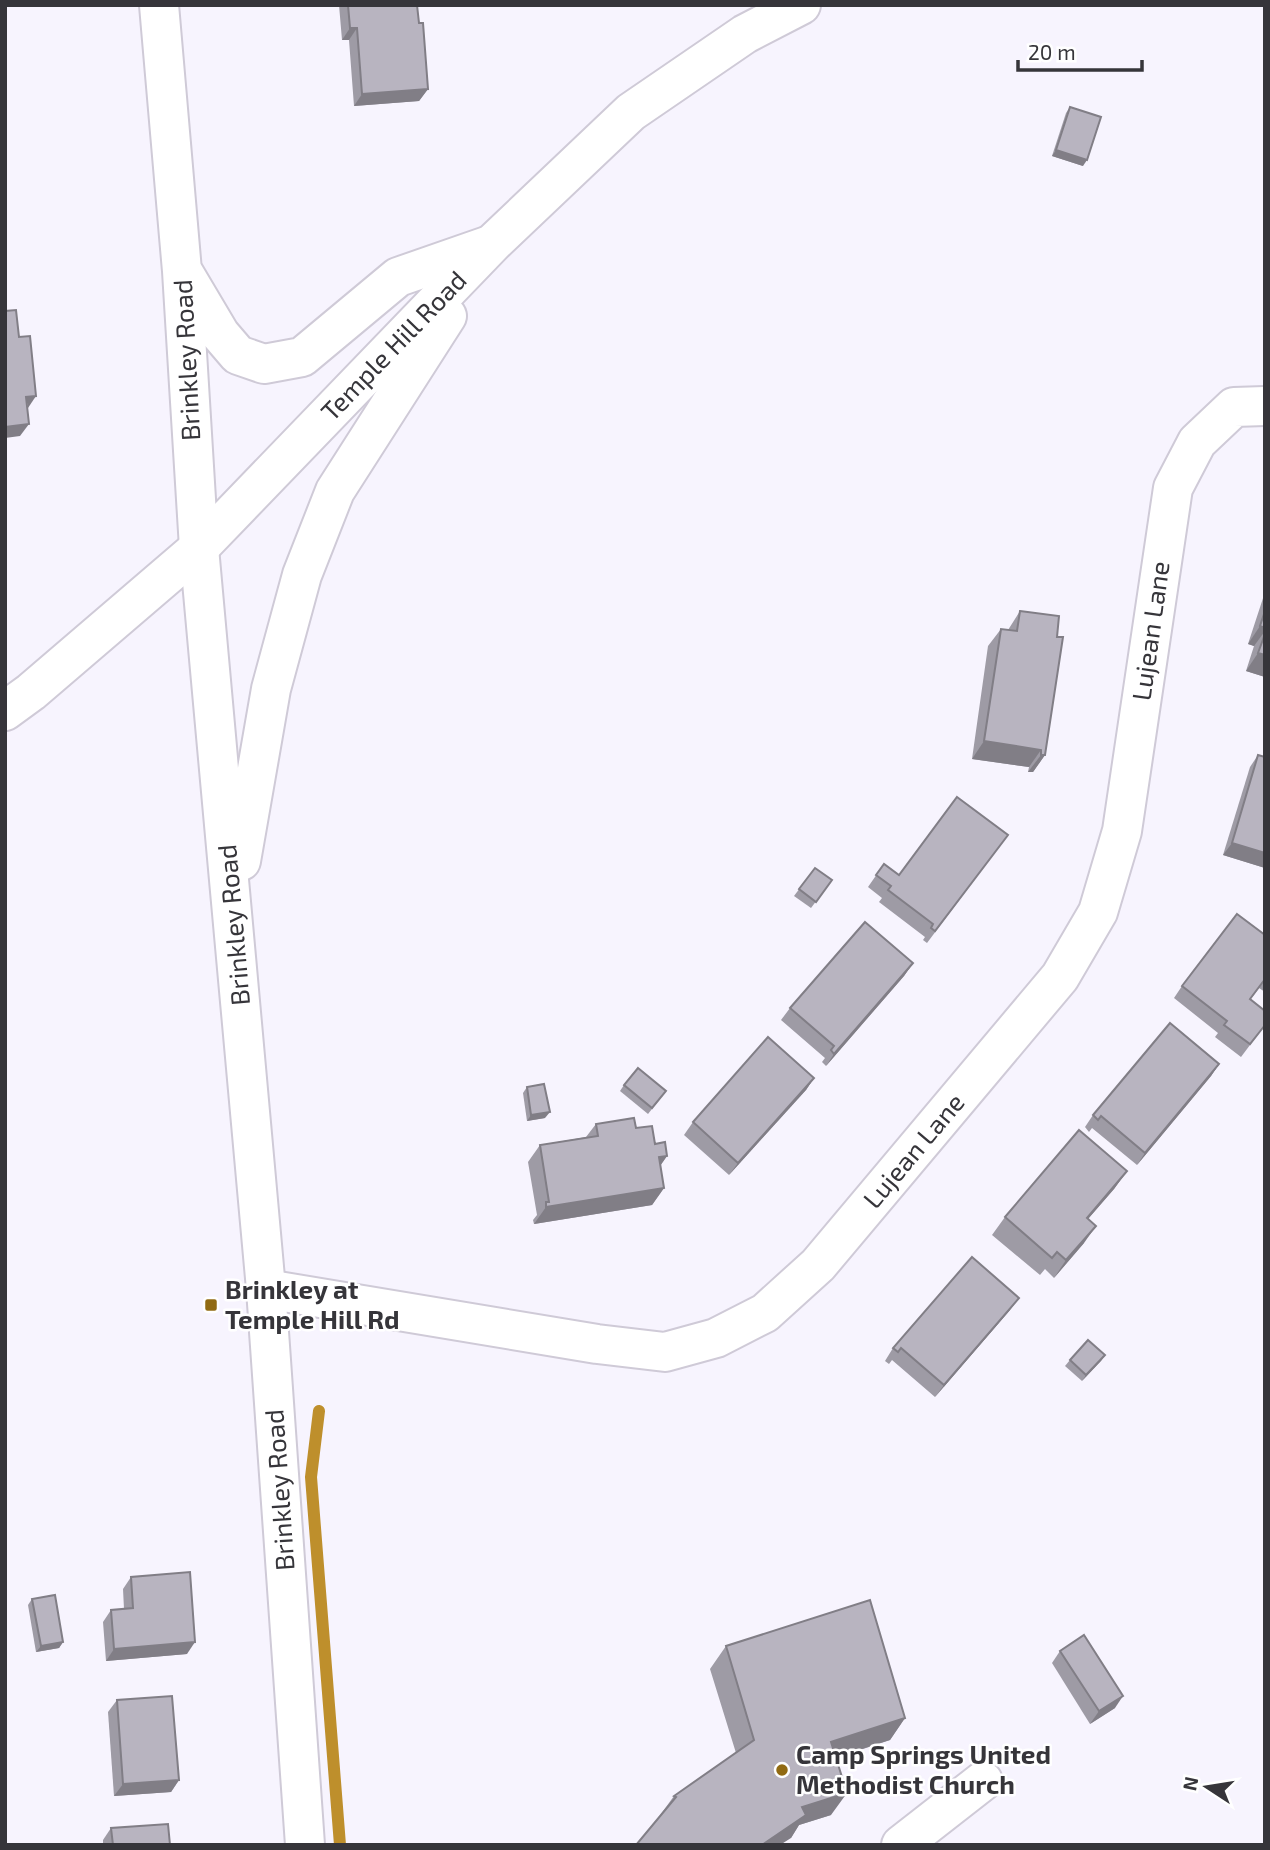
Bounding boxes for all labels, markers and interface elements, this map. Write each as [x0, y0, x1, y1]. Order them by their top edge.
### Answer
scale bar [1018, 28, 1142, 72]
text: 20 m [1028, 39, 1076, 64]
street label: Temple Hill Road [314, 264, 472, 426]
street label: Brinkley Road [166, 278, 205, 442]
street label: Lujean Lane [1124, 559, 1175, 703]
street label: Brinkley Road [210, 843, 255, 1007]
street label: Lujean Lane [856, 1086, 970, 1214]
place label: Brinkley at Temple Hill Rd [225, 1273, 400, 1334]
marker: Brinkley at Temple Hill Rd [203, 1297, 219, 1313]
street label: Brinkley Road [257, 1408, 300, 1572]
place label: Camp Springs United Methodist Church [796, 1738, 1051, 1799]
north arrow [1172, 1752, 1242, 1822]
marker: Camp Springs United Methodist Church [774, 1762, 790, 1778]
text: N [1177, 1774, 1203, 1792]

